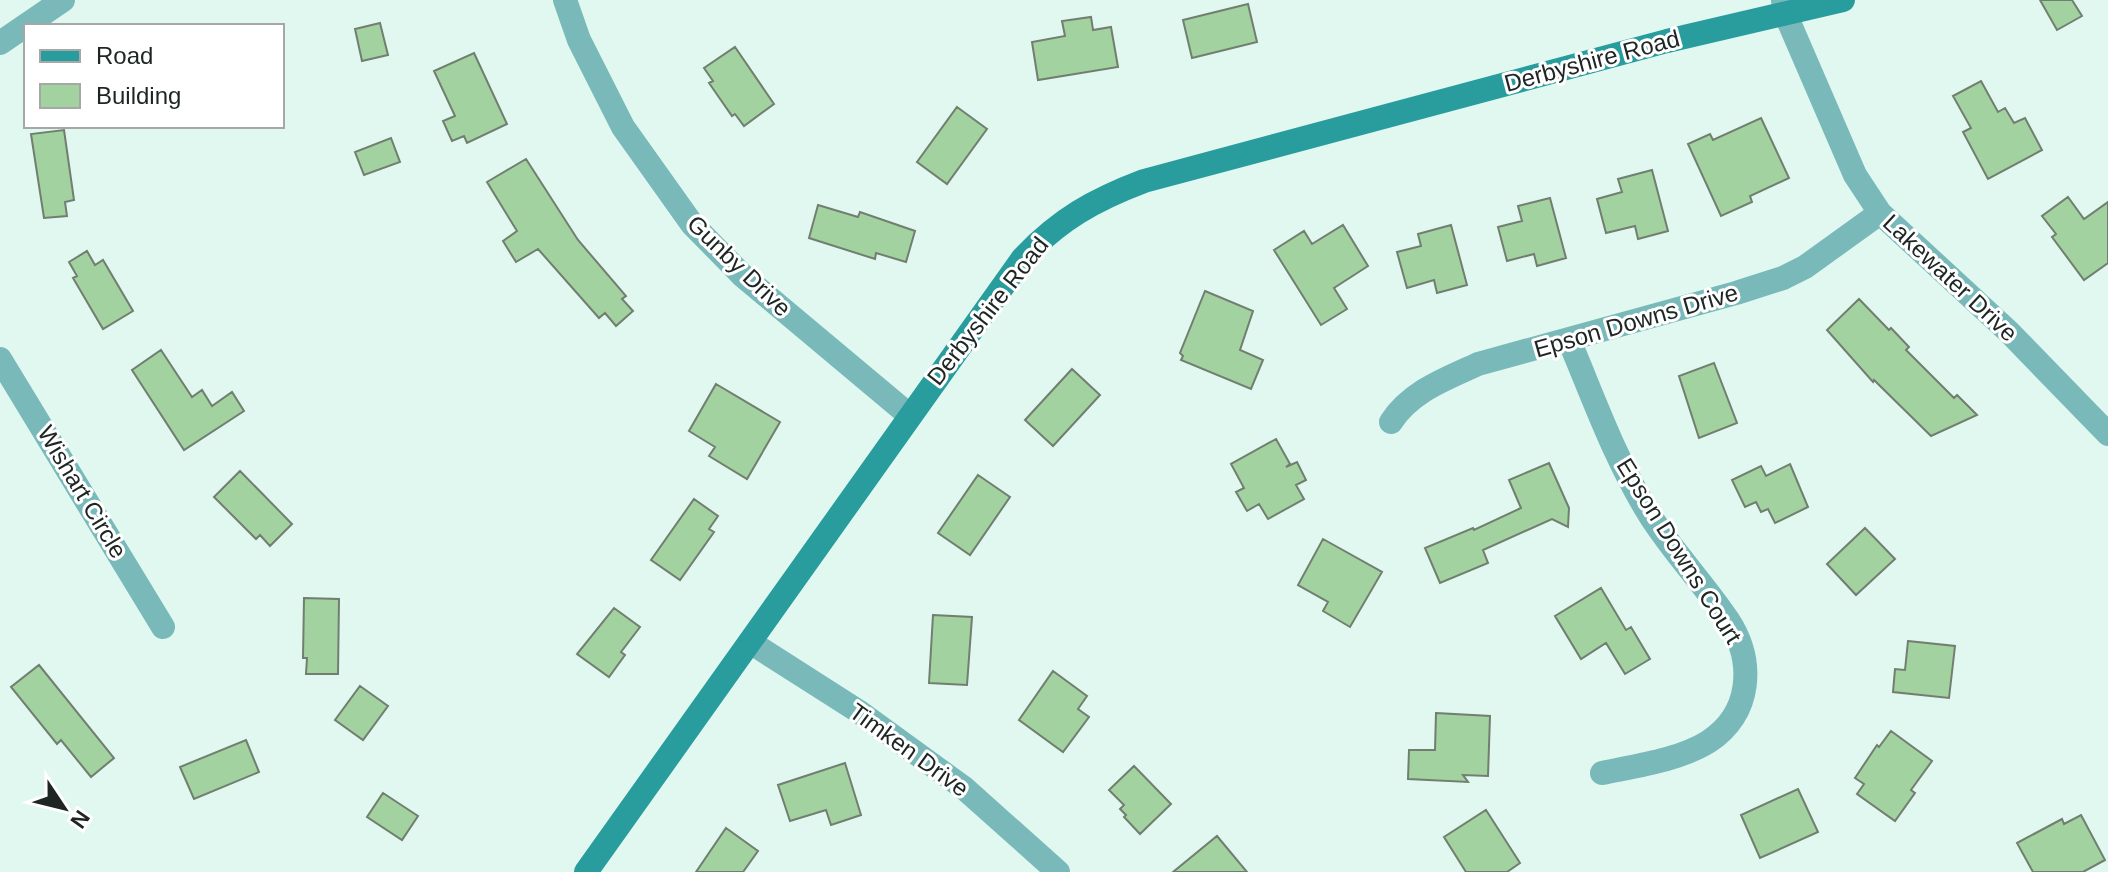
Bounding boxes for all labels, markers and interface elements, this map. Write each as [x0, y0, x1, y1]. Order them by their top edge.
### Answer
legend [24, 24, 284, 128]
street label: Derbyshire Road [1501, 24, 1682, 97]
text: Road [96, 42, 153, 69]
text: Building [96, 82, 181, 109]
street label: Lakewater Drive [1878, 209, 2023, 347]
street label: Gunby Drive [682, 210, 797, 322]
street label: Derbyshire Road [922, 231, 1054, 390]
street label: Epson Downs Drive [1531, 278, 1741, 363]
street label: Wishart Circle [32, 421, 132, 563]
street label: Epson Downs Court [1611, 453, 1748, 649]
street label: Timken Drive [845, 697, 974, 802]
north arrow [24, 768, 104, 848]
text: N [65, 806, 95, 833]

